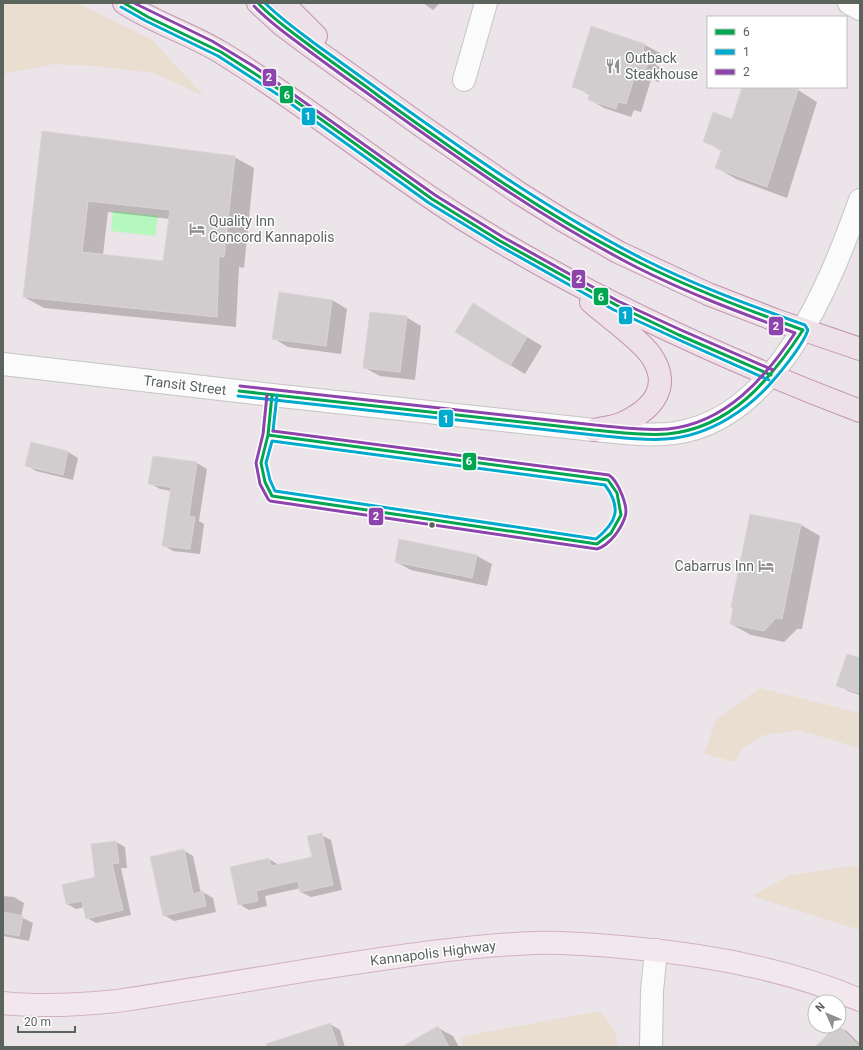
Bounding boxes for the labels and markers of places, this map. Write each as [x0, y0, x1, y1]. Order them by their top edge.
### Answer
place label: Outback Steakhouse [625, 50, 698, 82]
restaurant icon: Outback Steakhouse [604, 57, 622, 75]
place label: Quality Inn Concord Kannapolis [209, 213, 334, 245]
hotel icon: Quality Inn Concord Kannapolis [188, 220, 206, 238]
unlabelled marker [427, 520, 437, 530]
hotel icon: Cabarrus Inn [757, 557, 775, 575]
place label: Cabarrus Inn [675, 558, 754, 574]

